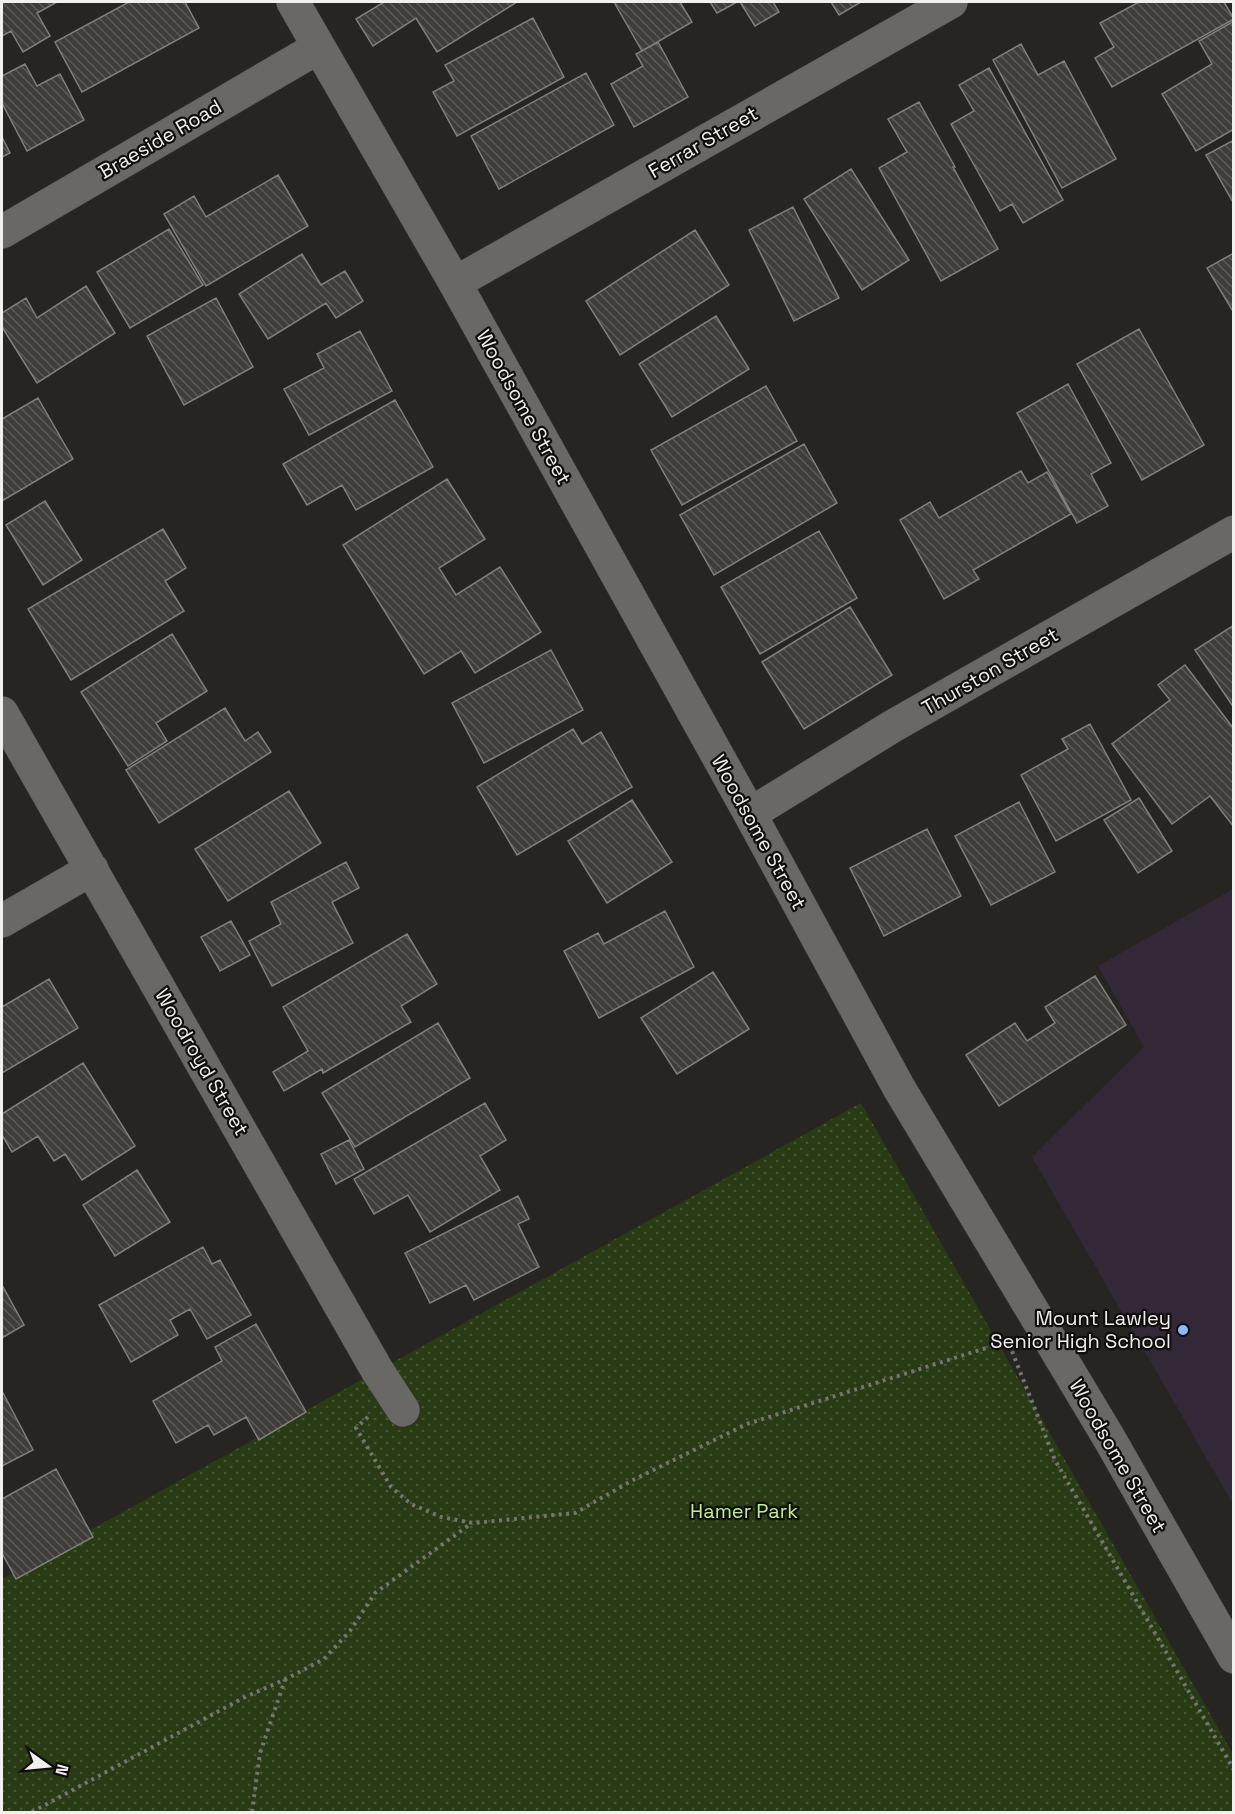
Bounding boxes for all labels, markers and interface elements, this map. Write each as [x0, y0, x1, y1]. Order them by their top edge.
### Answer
street label: Braeside Road [94, 93, 226, 185]
street label: Ferrar Street [643, 100, 763, 184]
street label: Woodsome Street [471, 325, 577, 489]
street label: Thurston Street [917, 621, 1063, 721]
street label: Woodsome Street [706, 750, 812, 914]
street label: Woodroyd Street [149, 984, 255, 1140]
place label: Mount Lawley Senior High School [990, 1305, 1171, 1354]
marker: Mount Lawley Senior High School [1176, 1323, 1190, 1337]
street label: Woodsome Street [1063, 1375, 1173, 1537]
park label: Hamer Park [690, 1498, 798, 1524]
north arrow [18, 1736, 78, 1796]
text: N [50, 1762, 74, 1778]

